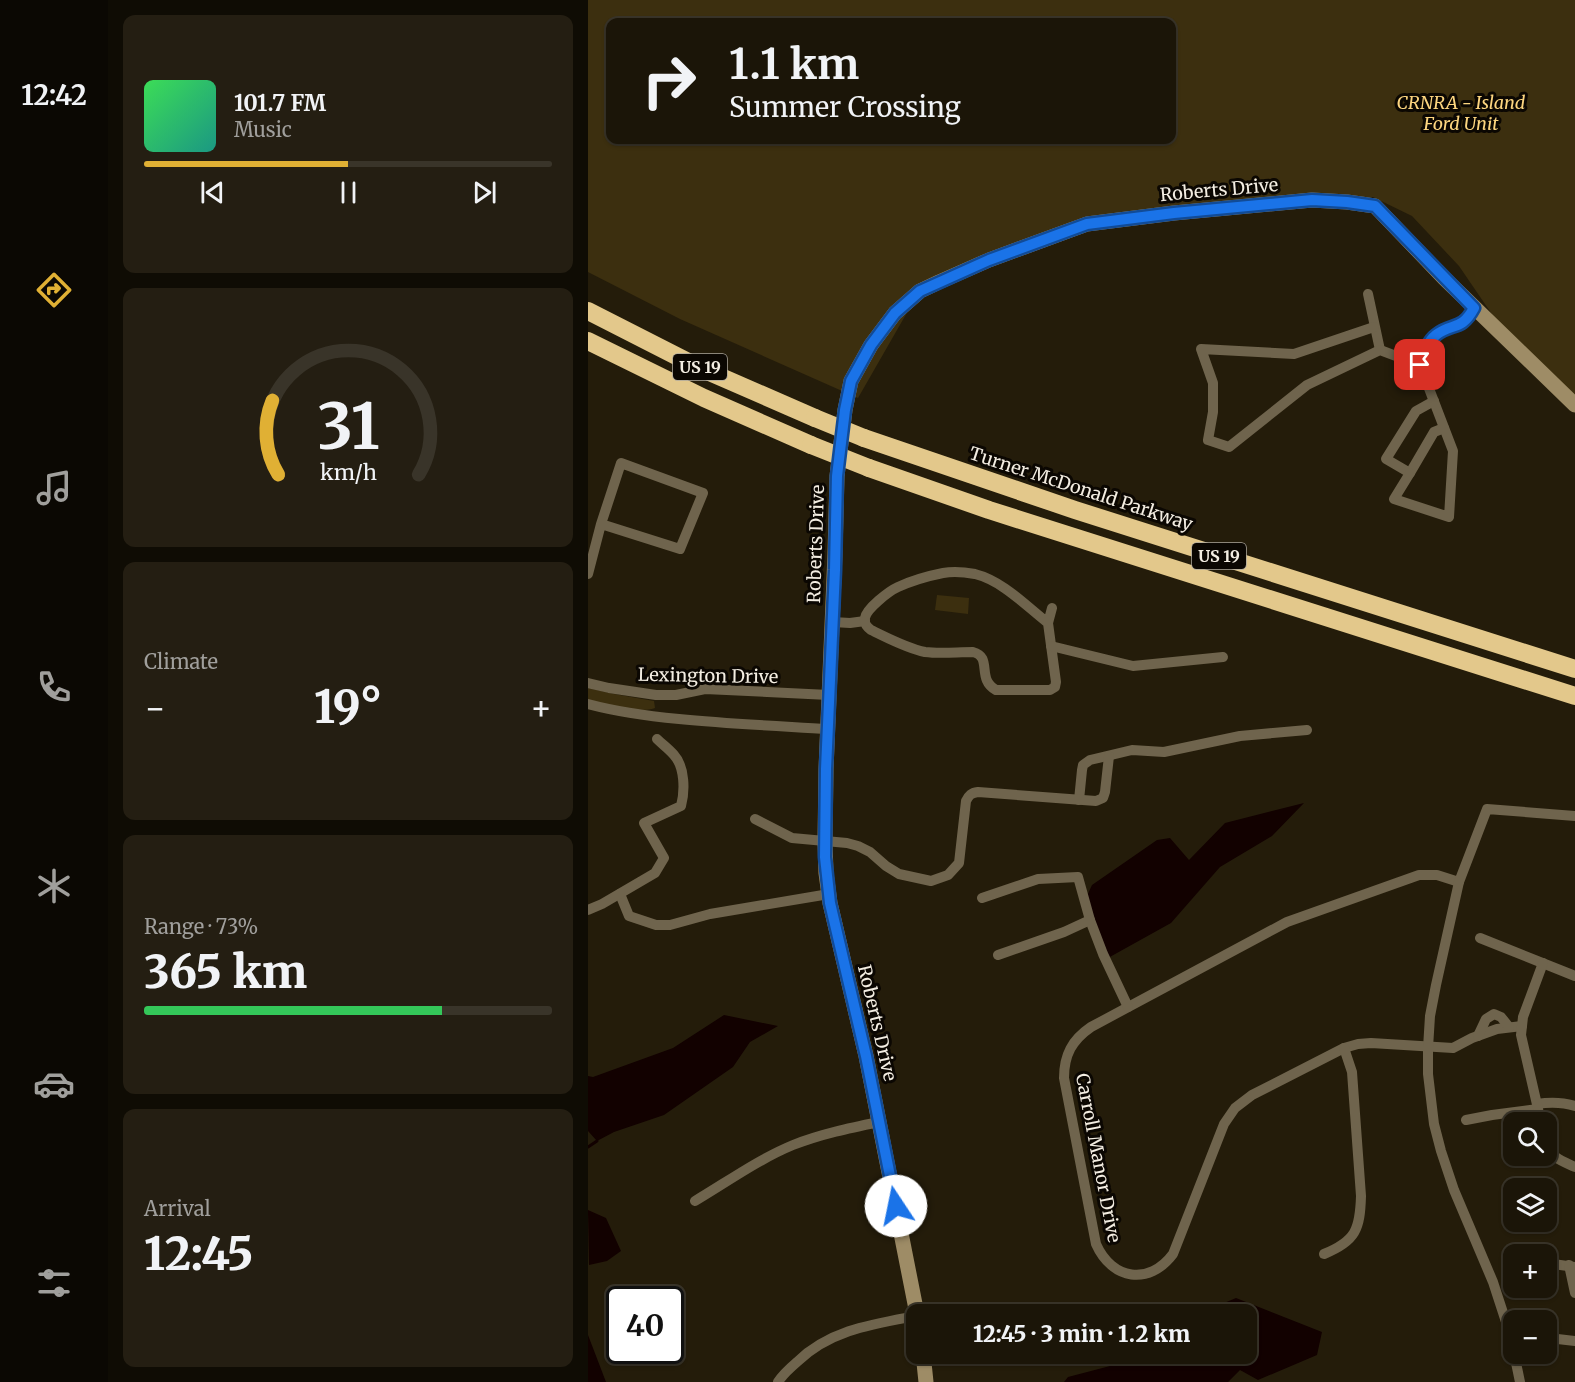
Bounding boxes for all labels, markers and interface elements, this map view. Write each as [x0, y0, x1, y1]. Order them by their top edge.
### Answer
text: 1.1 km [729, 38, 859, 90]
icon: right [630, 42, 708, 120]
text: 12:42 [21, 78, 87, 112]
text: 101.7 FM [234, 89, 326, 117]
text: Summer Crossing [729, 90, 961, 124]
park label: CRNRA - Island Ford Unit [1397, 91, 1526, 135]
text: Music [234, 117, 292, 142]
street label: Roberts Drive [1159, 173, 1279, 206]
icon: previous [196, 176, 229, 209]
icon: pause [332, 176, 365, 209]
icon: next [468, 176, 501, 209]
icon: directions [33, 269, 75, 311]
pin [1394, 339, 1445, 390]
icon: arrive [1403, 348, 1436, 381]
road number: US 19 [673, 354, 727, 380]
text: 31 [317, 388, 379, 466]
street label: Turner McDonald Parkway [966, 441, 1196, 536]
text: km/h [320, 459, 376, 486]
icon: music [33, 467, 75, 509]
street label: Roberts Drive [802, 484, 829, 604]
road number: US 19 [1192, 543, 1246, 569]
text: Climate [144, 649, 218, 674]
street label: Lexington Drive [638, 663, 778, 688]
icon: phone [33, 666, 75, 708]
text: 19° [314, 679, 382, 735]
text: − [144, 688, 166, 729]
text: + [530, 688, 552, 729]
icon: climate [33, 865, 75, 907]
text: Range · 73% [144, 914, 258, 939]
text: 365 km [144, 944, 307, 1000]
street label: Roberts Drive [853, 963, 902, 1083]
icon: car [33, 1063, 75, 1105]
street label: Carroll Manor Drive [1071, 1071, 1126, 1245]
map controls [1503, 1112, 1557, 1364]
button: search [1503, 1112, 1557, 1166]
position arrow [864, 1174, 928, 1238]
button: layers [1503, 1178, 1557, 1232]
text: Arrival [144, 1196, 211, 1221]
text: 12:45 [144, 1226, 253, 1282]
button: + [1503, 1244, 1557, 1298]
icon: filters [33, 1262, 75, 1304]
speed limit sign: 40 [606, 1286, 684, 1364]
button: − [1503, 1310, 1557, 1364]
text: 12:45 · 3 min · 1.2 km [973, 1320, 1190, 1348]

